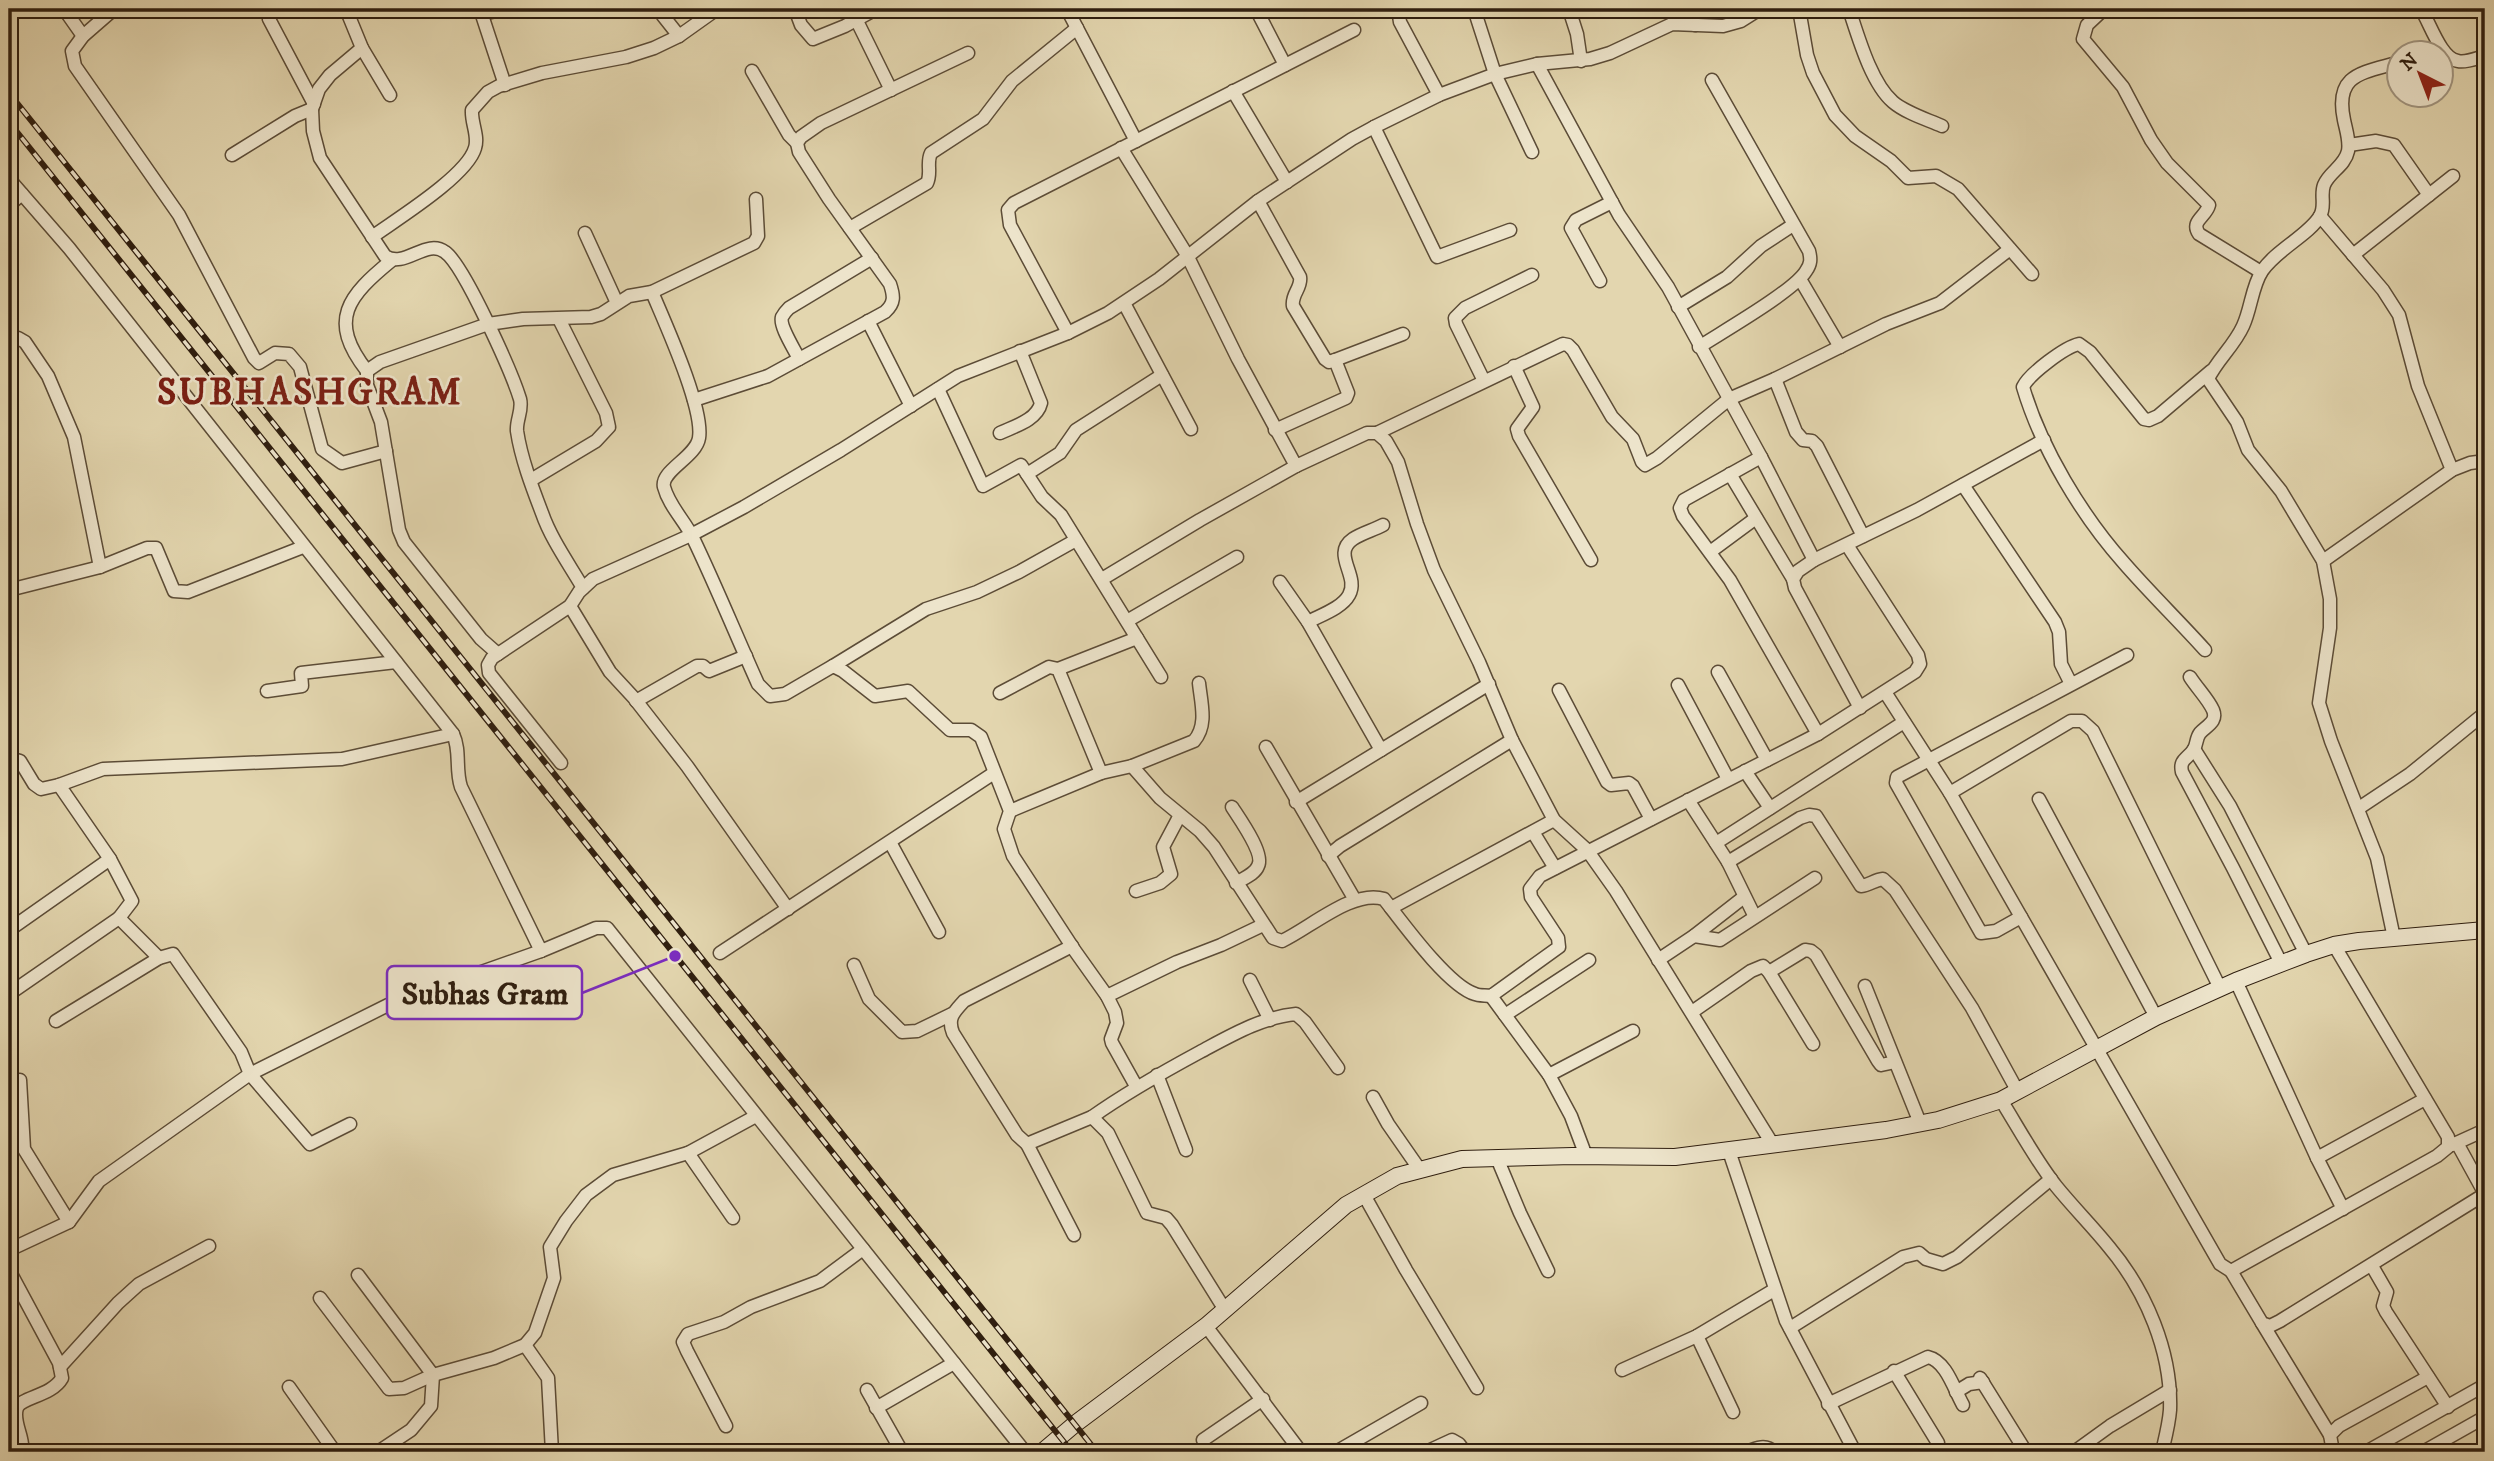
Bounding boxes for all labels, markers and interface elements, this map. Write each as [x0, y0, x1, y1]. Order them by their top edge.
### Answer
north arrow [2386, 38, 2456, 108]
text: N [2396, 48, 2423, 76]
district label: SUBHASHGRAM [157, 370, 463, 417]
callout: Subhas Gram [387, 966, 582, 1019]
text: Subhas Gram [402, 975, 568, 1015]

